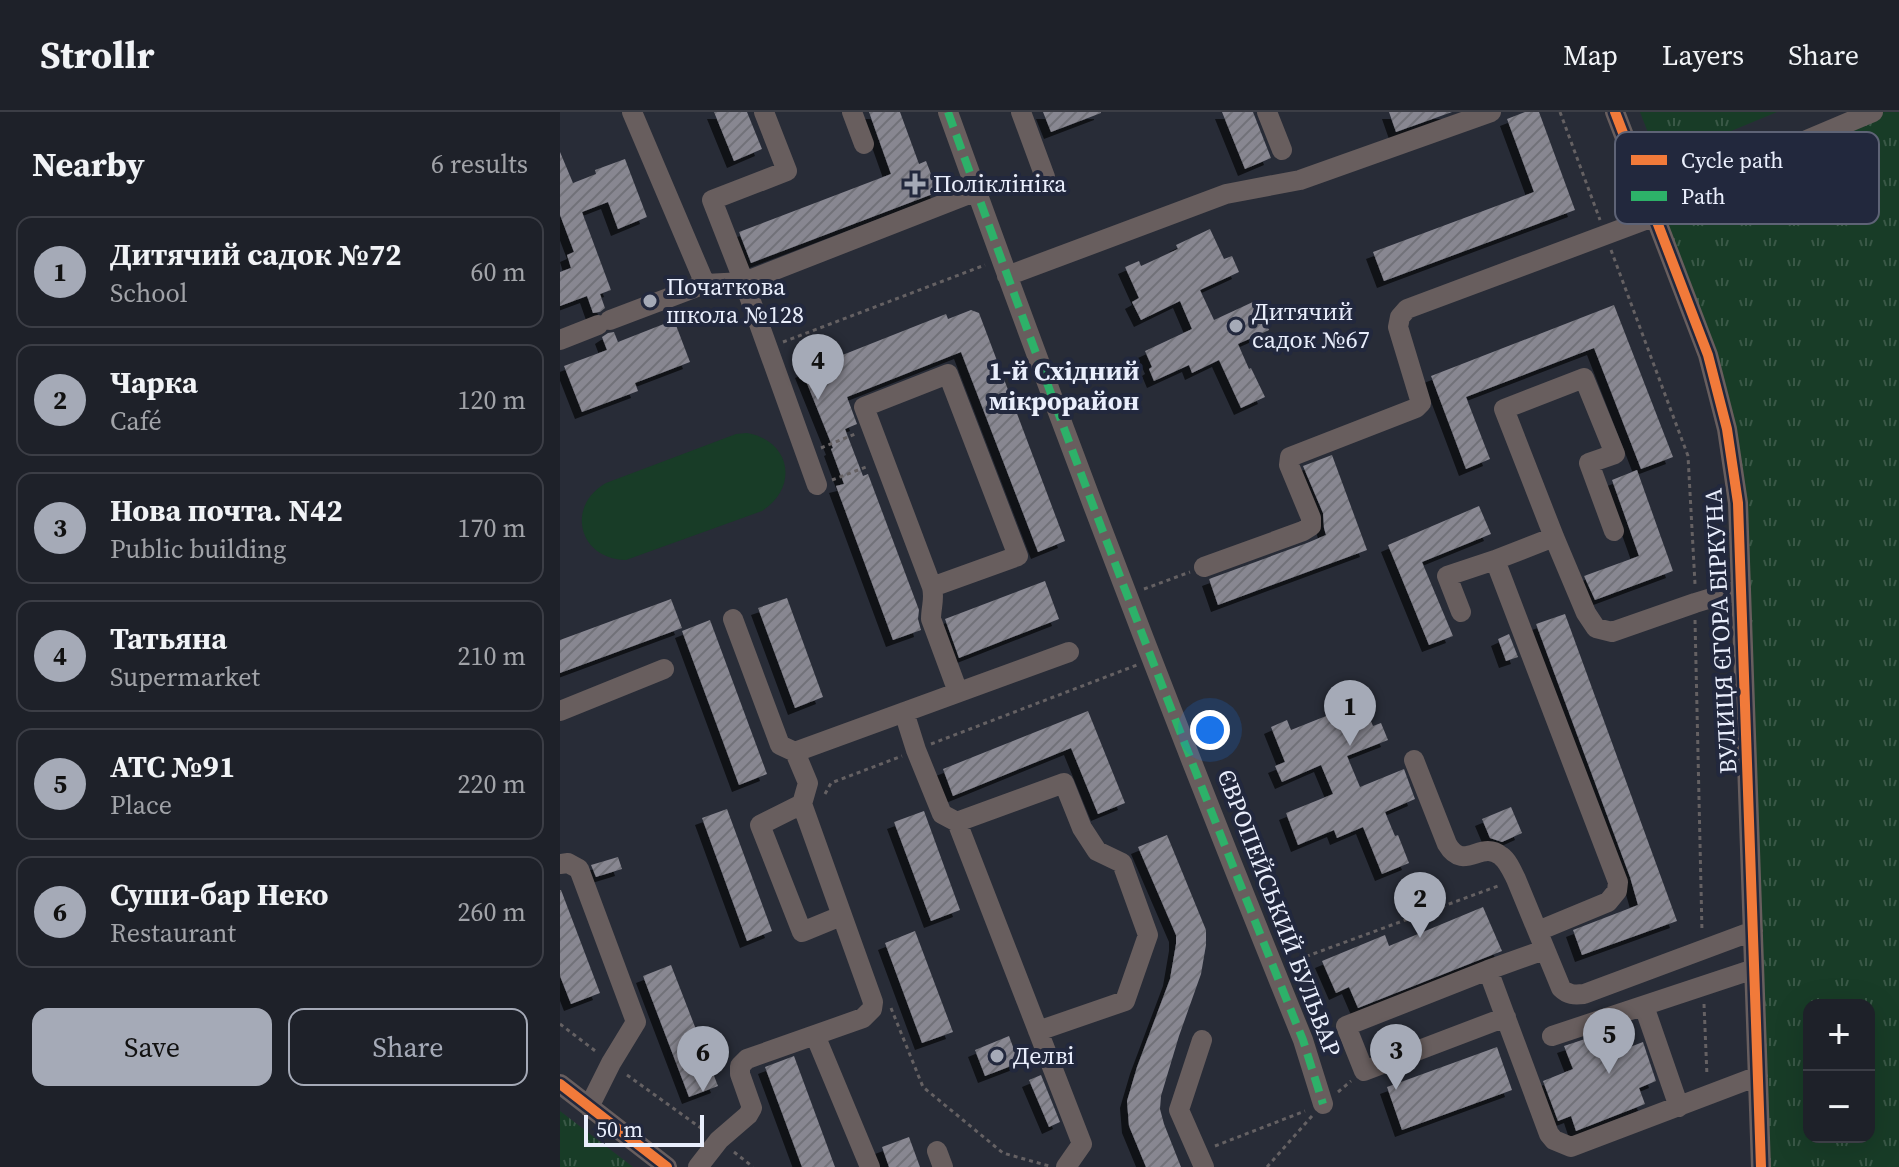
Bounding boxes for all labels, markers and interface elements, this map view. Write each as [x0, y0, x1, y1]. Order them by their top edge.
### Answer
text: Strollr [40, 29, 154, 81]
text: Map [1563, 36, 1618, 74]
text: Layers [1662, 36, 1744, 74]
text: Share [1788, 36, 1859, 74]
legend [1615, 132, 1879, 224]
text: Nearby [32, 141, 145, 187]
text: Cycle path [1681, 145, 1784, 175]
text: 6 results [431, 146, 528, 182]
place label: Поліклініка [933, 167, 1067, 200]
marker: Поліклініка [904, 173, 926, 195]
text: Path [1681, 181, 1726, 211]
text: Дитячий садок №72 [110, 234, 401, 275]
text: 1 [53, 254, 67, 290]
text: 60 m [471, 254, 526, 290]
place label: Початкова школа №128 [666, 270, 804, 331]
text: School [110, 275, 187, 311]
marker: Початкова школа №128 [641, 292, 659, 310]
place label: Дитячий садок №67 [1252, 295, 1370, 356]
marker: Дитячий садок №67 [1227, 317, 1245, 335]
pin: 4 [792, 334, 844, 400]
district label: 1-й Східний мікрорайон [988, 353, 1140, 419]
text: Чарка [110, 362, 198, 403]
text: 2 [53, 382, 67, 418]
text: 120 m [458, 382, 526, 418]
text: Café [110, 403, 162, 439]
street label: ВУЛИЦЯ ЄГОРА БІРКУНА [1697, 487, 1744, 775]
text: Нова почта. N42 [110, 490, 343, 531]
text: 3 [53, 510, 67, 546]
text: 170 m [458, 510, 526, 546]
text: Public building [110, 531, 287, 567]
text: Татьяна [110, 618, 227, 659]
text: 4 [53, 638, 67, 674]
text: 210 m [458, 638, 526, 674]
text: Supermarket [110, 659, 260, 695]
pin: 1 [1324, 680, 1376, 746]
your location [1190, 710, 1230, 750]
text: АТС №91 [110, 746, 235, 787]
street label: ЄВРОПЕЙСЬКИЙ БУЛЬВАР [1209, 765, 1349, 1061]
text: 5 [53, 766, 67, 802]
text: 220 m [458, 766, 526, 802]
text: Place [110, 787, 172, 823]
pin: 2 [1394, 872, 1446, 938]
text: Суши-бар Неко [110, 874, 329, 915]
text: 6 [53, 894, 67, 930]
text: 260 m [458, 894, 526, 930]
text: Restaurant [110, 915, 236, 951]
map controls [1803, 999, 1875, 1143]
button: + [1803, 999, 1875, 1071]
button: Save [32, 1008, 272, 1086]
button: Share [288, 1008, 528, 1086]
pin: 5 [1583, 1008, 1635, 1074]
pin: 3 [1370, 1024, 1422, 1090]
pin: 6 [677, 1026, 729, 1092]
place label: Делві [1013, 1039, 1075, 1072]
marker: Делві [988, 1047, 1006, 1065]
button: − [1803, 1071, 1875, 1143]
scale bar [584, 1111, 704, 1147]
text: 50 m [596, 1114, 643, 1144]

